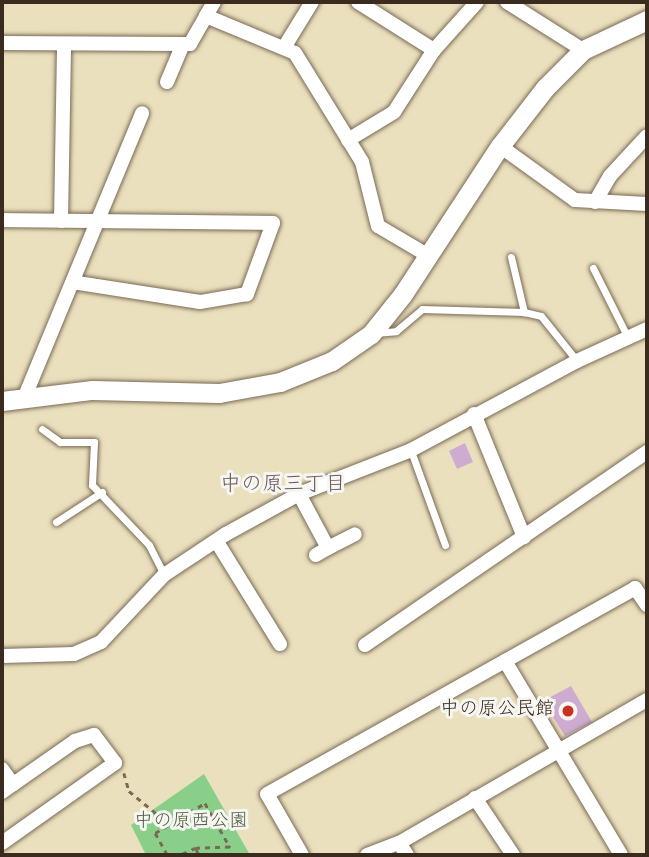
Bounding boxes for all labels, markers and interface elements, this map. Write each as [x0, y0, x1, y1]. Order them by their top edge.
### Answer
district label: 中の原三丁目 [220, 474, 346, 500]
place label: 中の原公民館 [440, 700, 554, 722]
marker: 中の原公民館 [560, 703, 576, 719]
park label: 中の原西公園 [134, 812, 248, 834]

